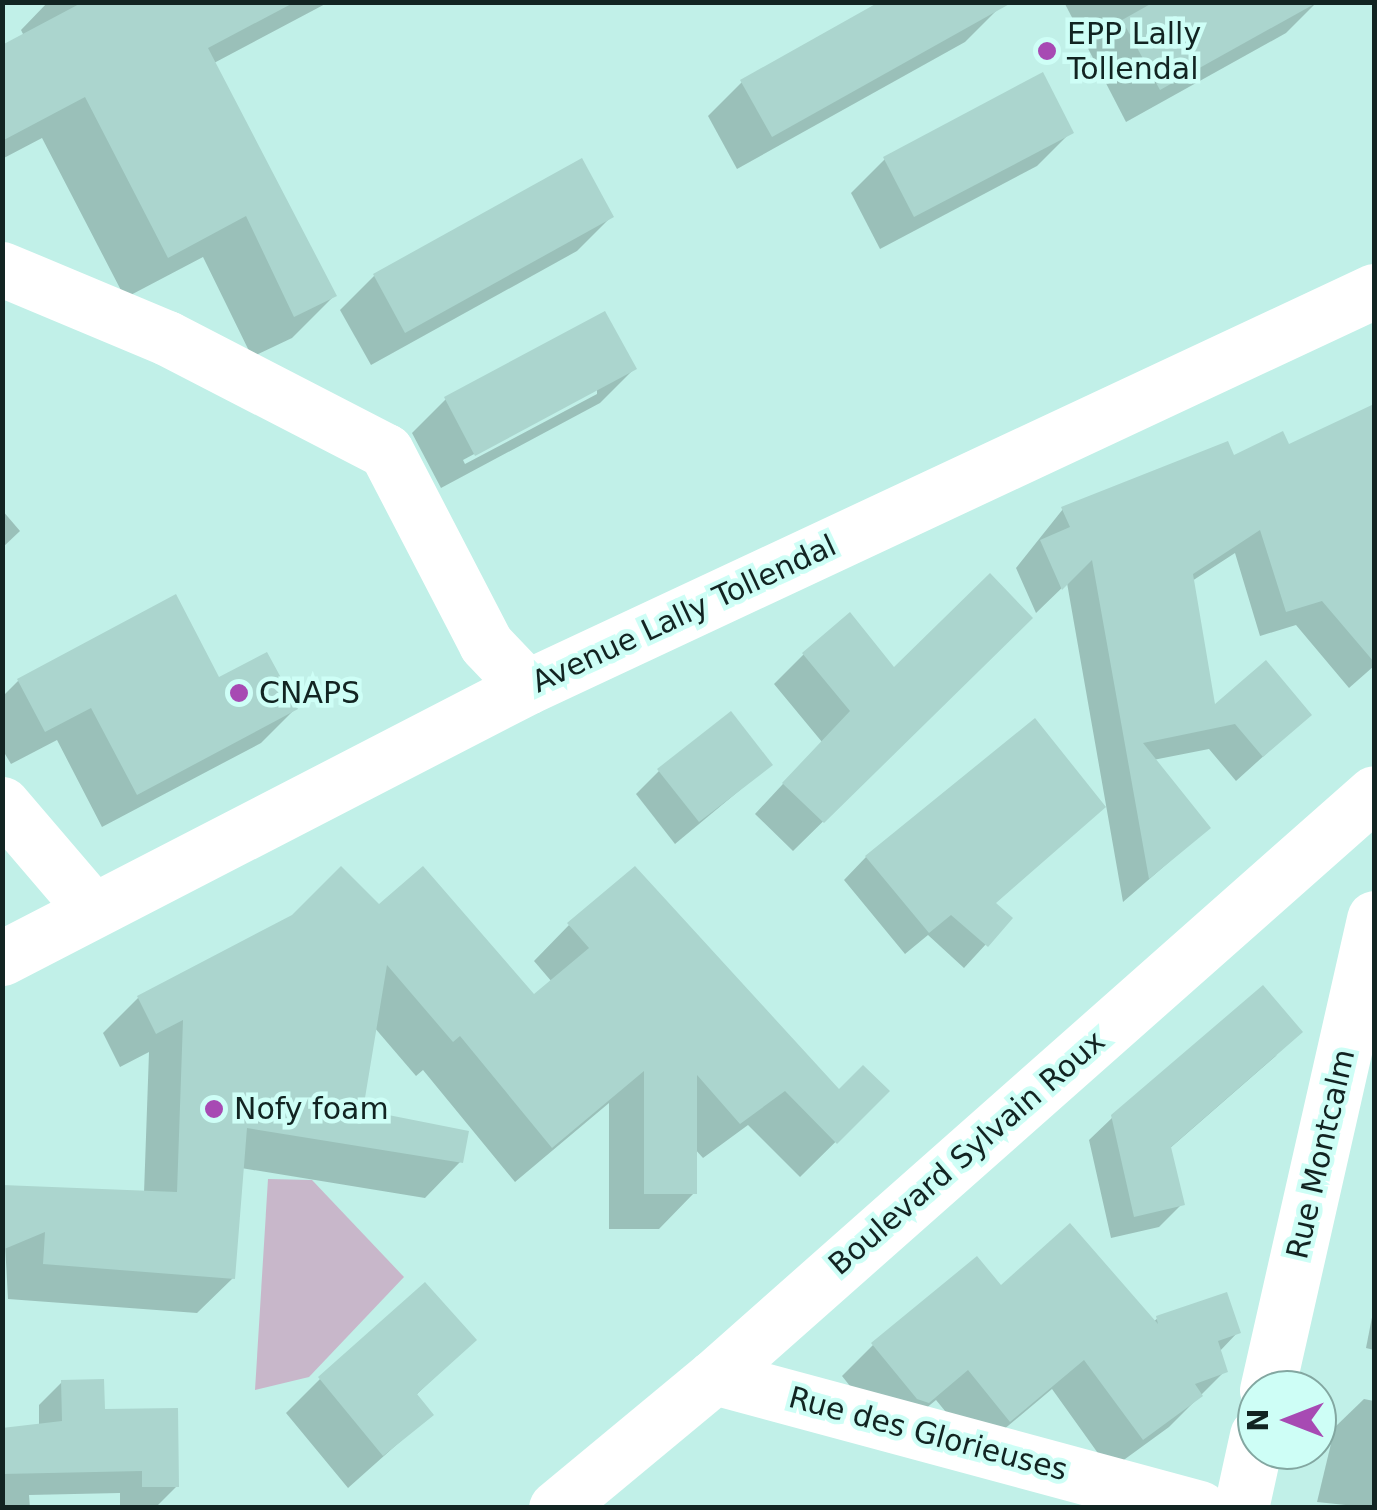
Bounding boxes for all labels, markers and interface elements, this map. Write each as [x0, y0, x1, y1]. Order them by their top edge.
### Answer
place label: EPP Lally Tollendal [1067, 16, 1201, 86]
marker: EPP Lally Tollendal [1036, 40, 1058, 62]
street label: Avenue Lally Tollendal [526, 528, 842, 700]
place label: CNAPS [259, 675, 360, 711]
marker: CNAPS [228, 682, 250, 704]
street label: Boulevard Sylvain Roux [822, 1023, 1112, 1283]
street label: Rue Montcalm [1279, 1046, 1363, 1262]
place label: Nofy foam [234, 1091, 389, 1127]
marker: Nofy foam [203, 1098, 225, 1120]
north arrow [1237, 1370, 1337, 1470]
street label: Rue des Glorieuses [785, 1379, 1071, 1489]
text: N [1242, 1408, 1275, 1432]

